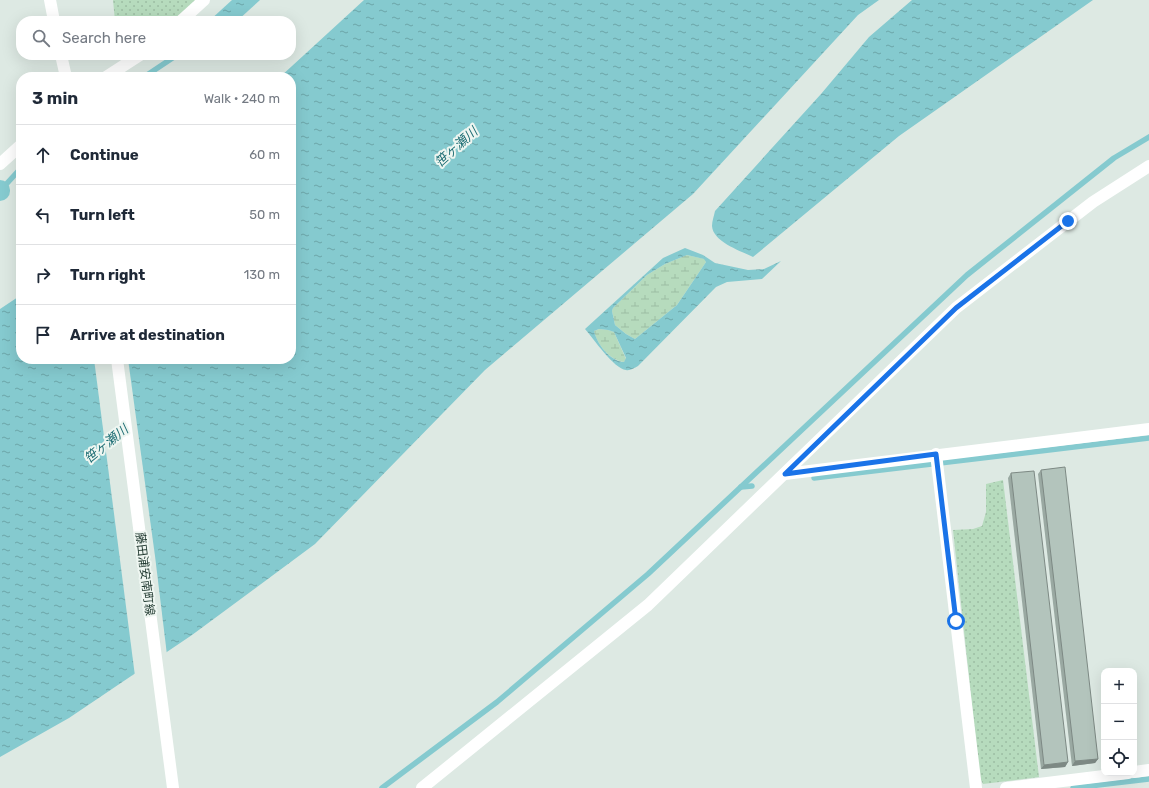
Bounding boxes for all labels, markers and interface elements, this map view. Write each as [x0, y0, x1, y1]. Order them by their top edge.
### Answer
search box [16, 16, 296, 60]
icon: search [30, 27, 52, 49]
text: Search here [62, 29, 146, 47]
text: 3 min [32, 88, 78, 108]
text: Walk · 240 m [204, 91, 280, 106]
water label: 笹ヶ瀬川 [432, 123, 482, 170]
icon: ahead [32, 144, 54, 166]
text: Continue [70, 146, 139, 164]
text: 60 m [249, 147, 280, 162]
icon: left [32, 204, 54, 226]
text: Turn left [70, 206, 135, 224]
text: 50 m [249, 207, 280, 222]
route end [1059, 212, 1077, 230]
icon: right [32, 264, 54, 286]
text: Turn right [70, 266, 145, 284]
text: 130 m [244, 267, 280, 282]
icon: arrive [32, 324, 54, 346]
text: Arrive at destination [70, 326, 225, 344]
water label: 笹ヶ瀬川 [81, 421, 132, 466]
street label: 藤田浦安南町線 [133, 531, 157, 617]
route start [947, 612, 965, 630]
map controls [1101, 668, 1137, 776]
button: + [1101, 668, 1137, 704]
button: − [1101, 704, 1137, 740]
button: locate [1101, 740, 1137, 776]

